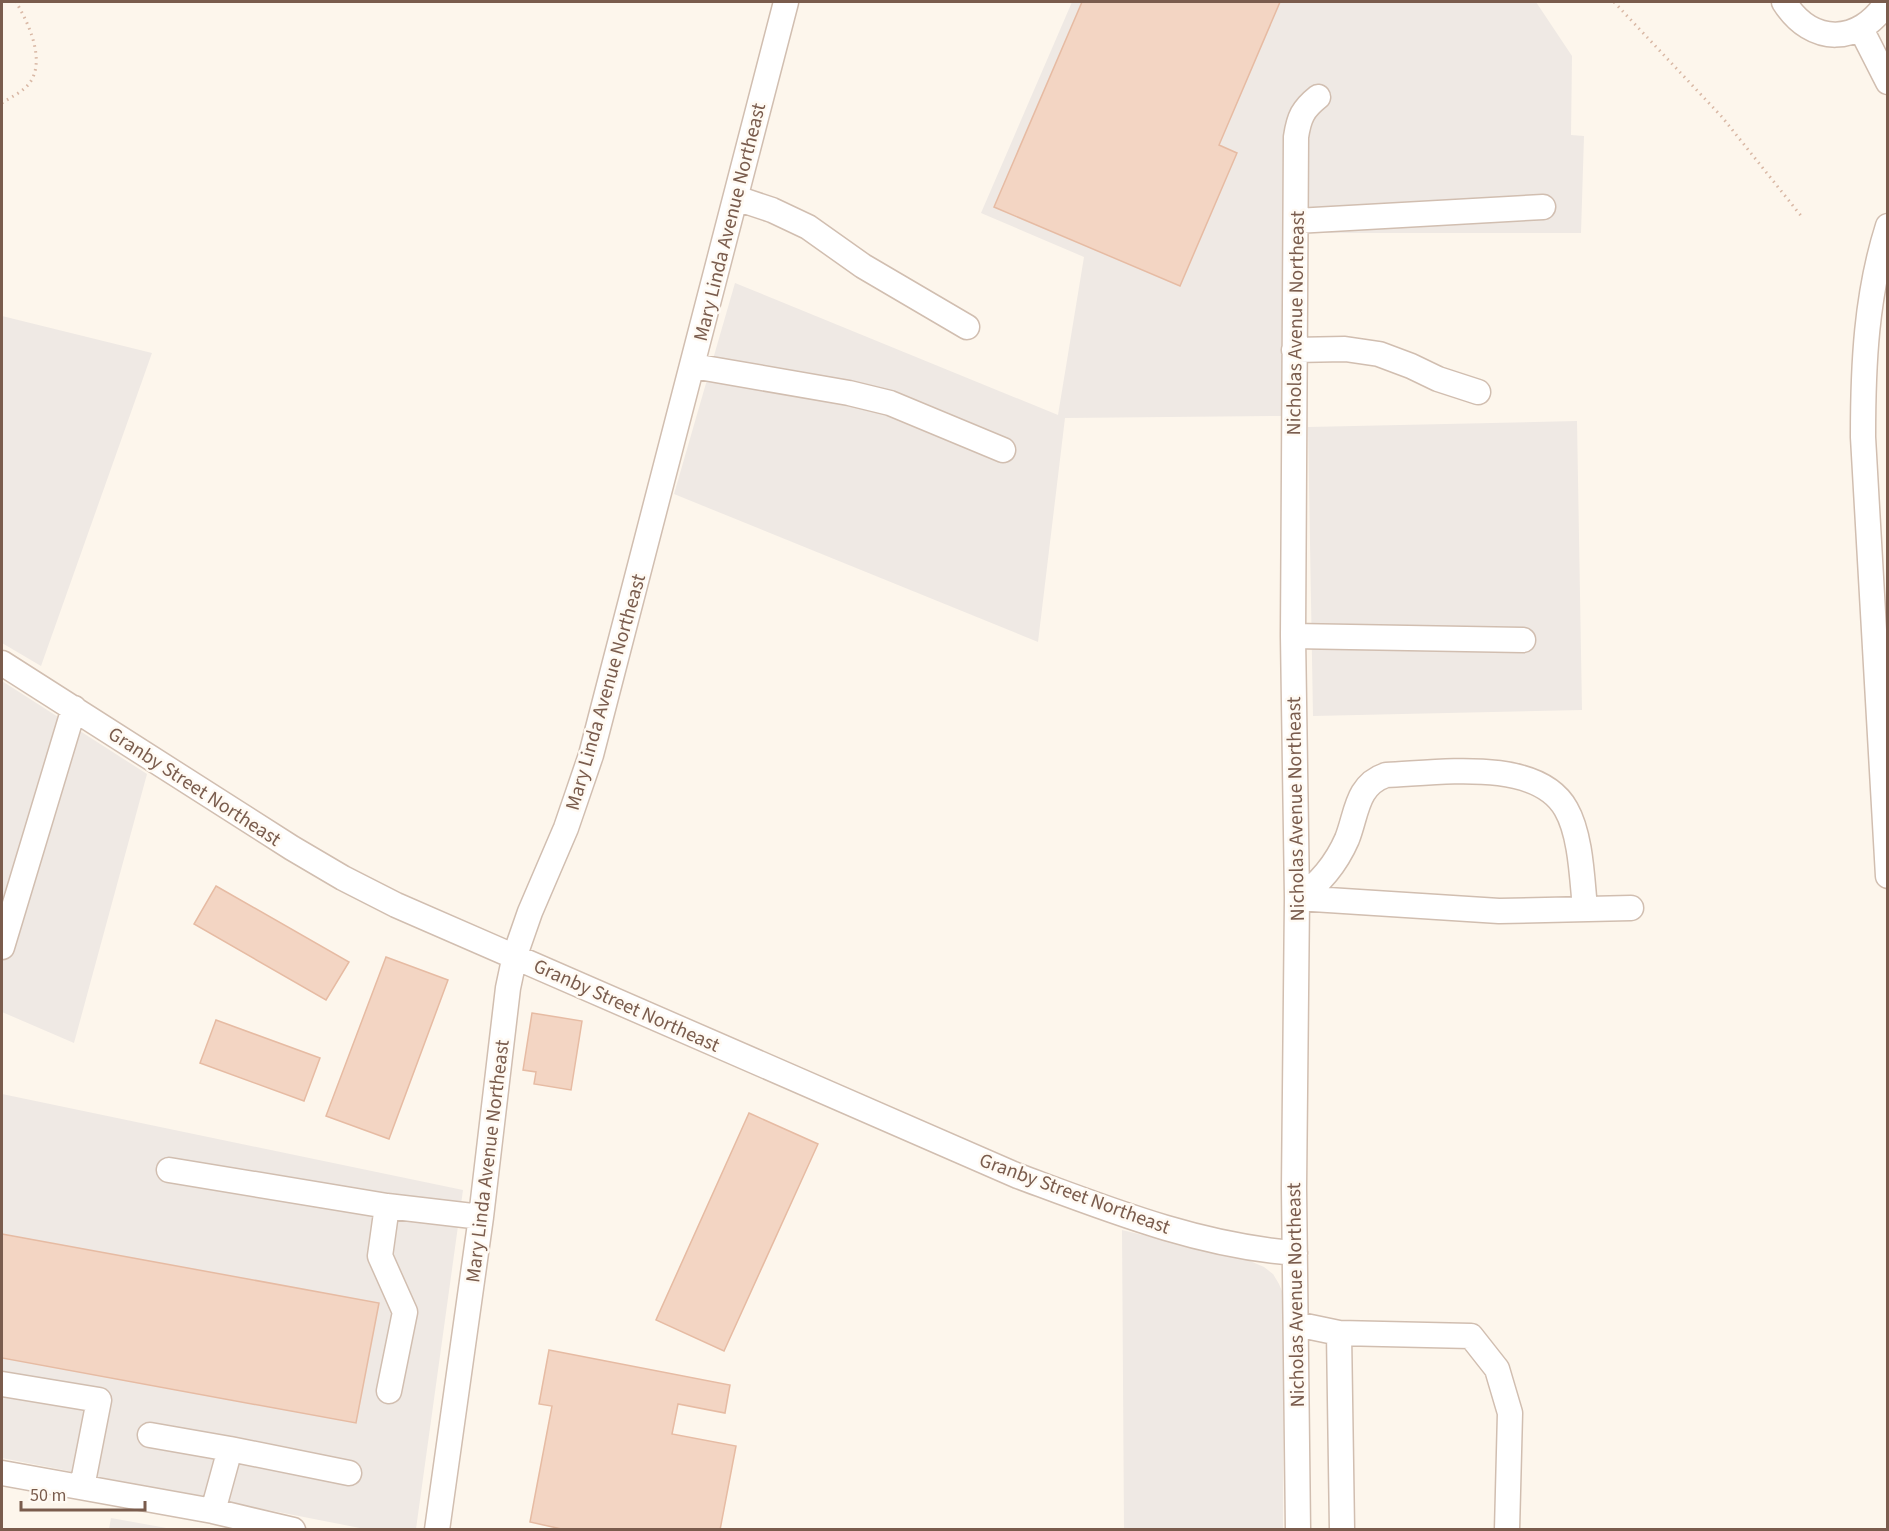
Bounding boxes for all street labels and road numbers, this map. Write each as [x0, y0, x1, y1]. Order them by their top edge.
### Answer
street label: Mary Linda Avenue Northeast [687, 100, 773, 344]
street label: Nicholas Avenue Northeast [1280, 210, 1312, 436]
street label: Mary Linda Avenue Northeast [559, 571, 653, 814]
street label: Nicholas Avenue Northeast [1280, 696, 1312, 922]
street label: Granby Street Northeast [103, 720, 287, 853]
street label: Granby Street Northeast [529, 952, 724, 1060]
street label: Mary Linda Avenue Northeast [459, 1038, 517, 1284]
street label: Granby Street Northeast [975, 1146, 1174, 1242]
street label: Nicholas Avenue Northeast [1280, 1182, 1312, 1408]

